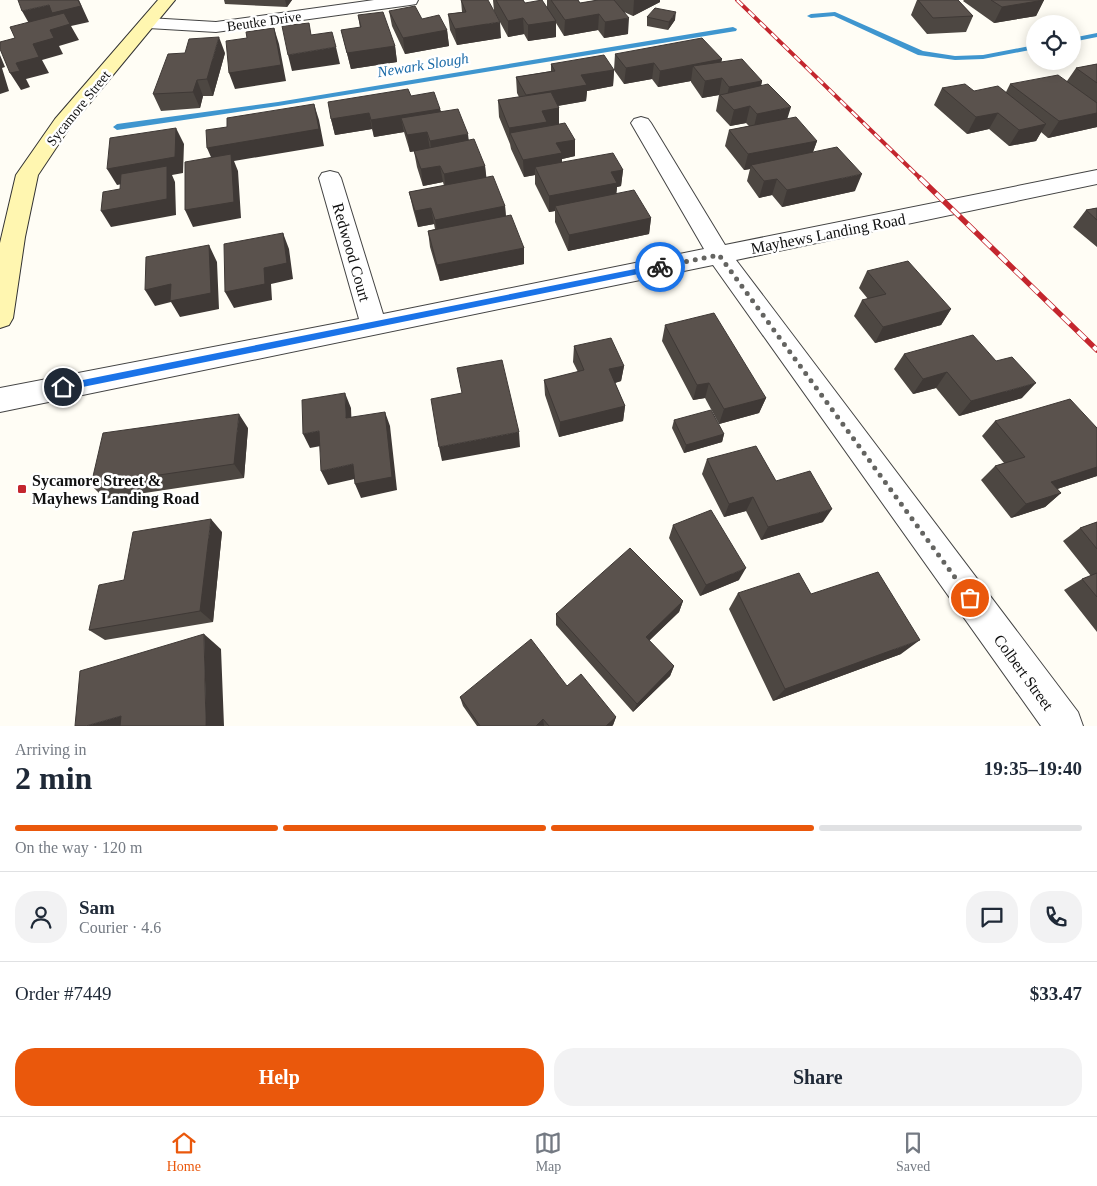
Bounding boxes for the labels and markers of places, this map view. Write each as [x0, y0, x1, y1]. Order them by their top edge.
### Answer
pin [42, 366, 84, 408]
place label: Sycamore Street & Mayhews Landing Road [32, 472, 199, 508]
marker: Sycamore Street & Mayhews Landing Road [16, 483, 28, 495]
pin [949, 577, 991, 619]

